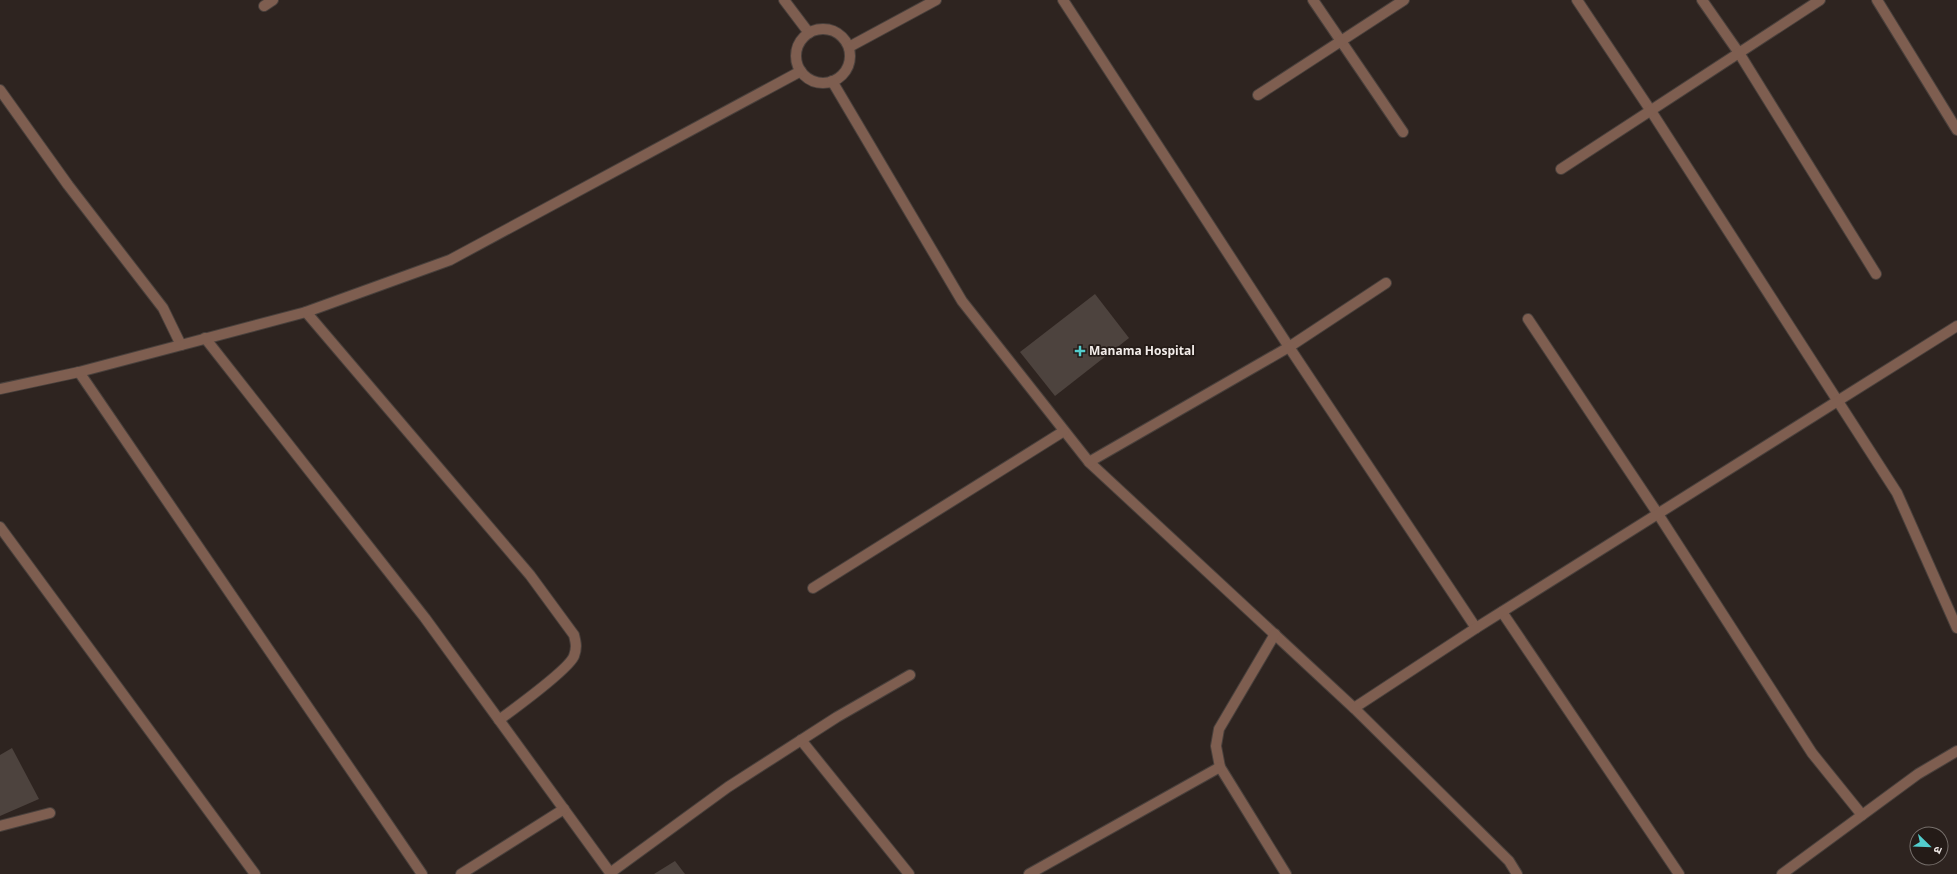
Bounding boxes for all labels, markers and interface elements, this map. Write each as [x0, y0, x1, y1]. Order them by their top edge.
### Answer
place label: Manama Hospital [1089, 342, 1195, 359]
marker: Manama Hospital [1074, 345, 1086, 357]
north arrow [1909, 826, 1949, 866]
text: उ [1930, 844, 1947, 857]

